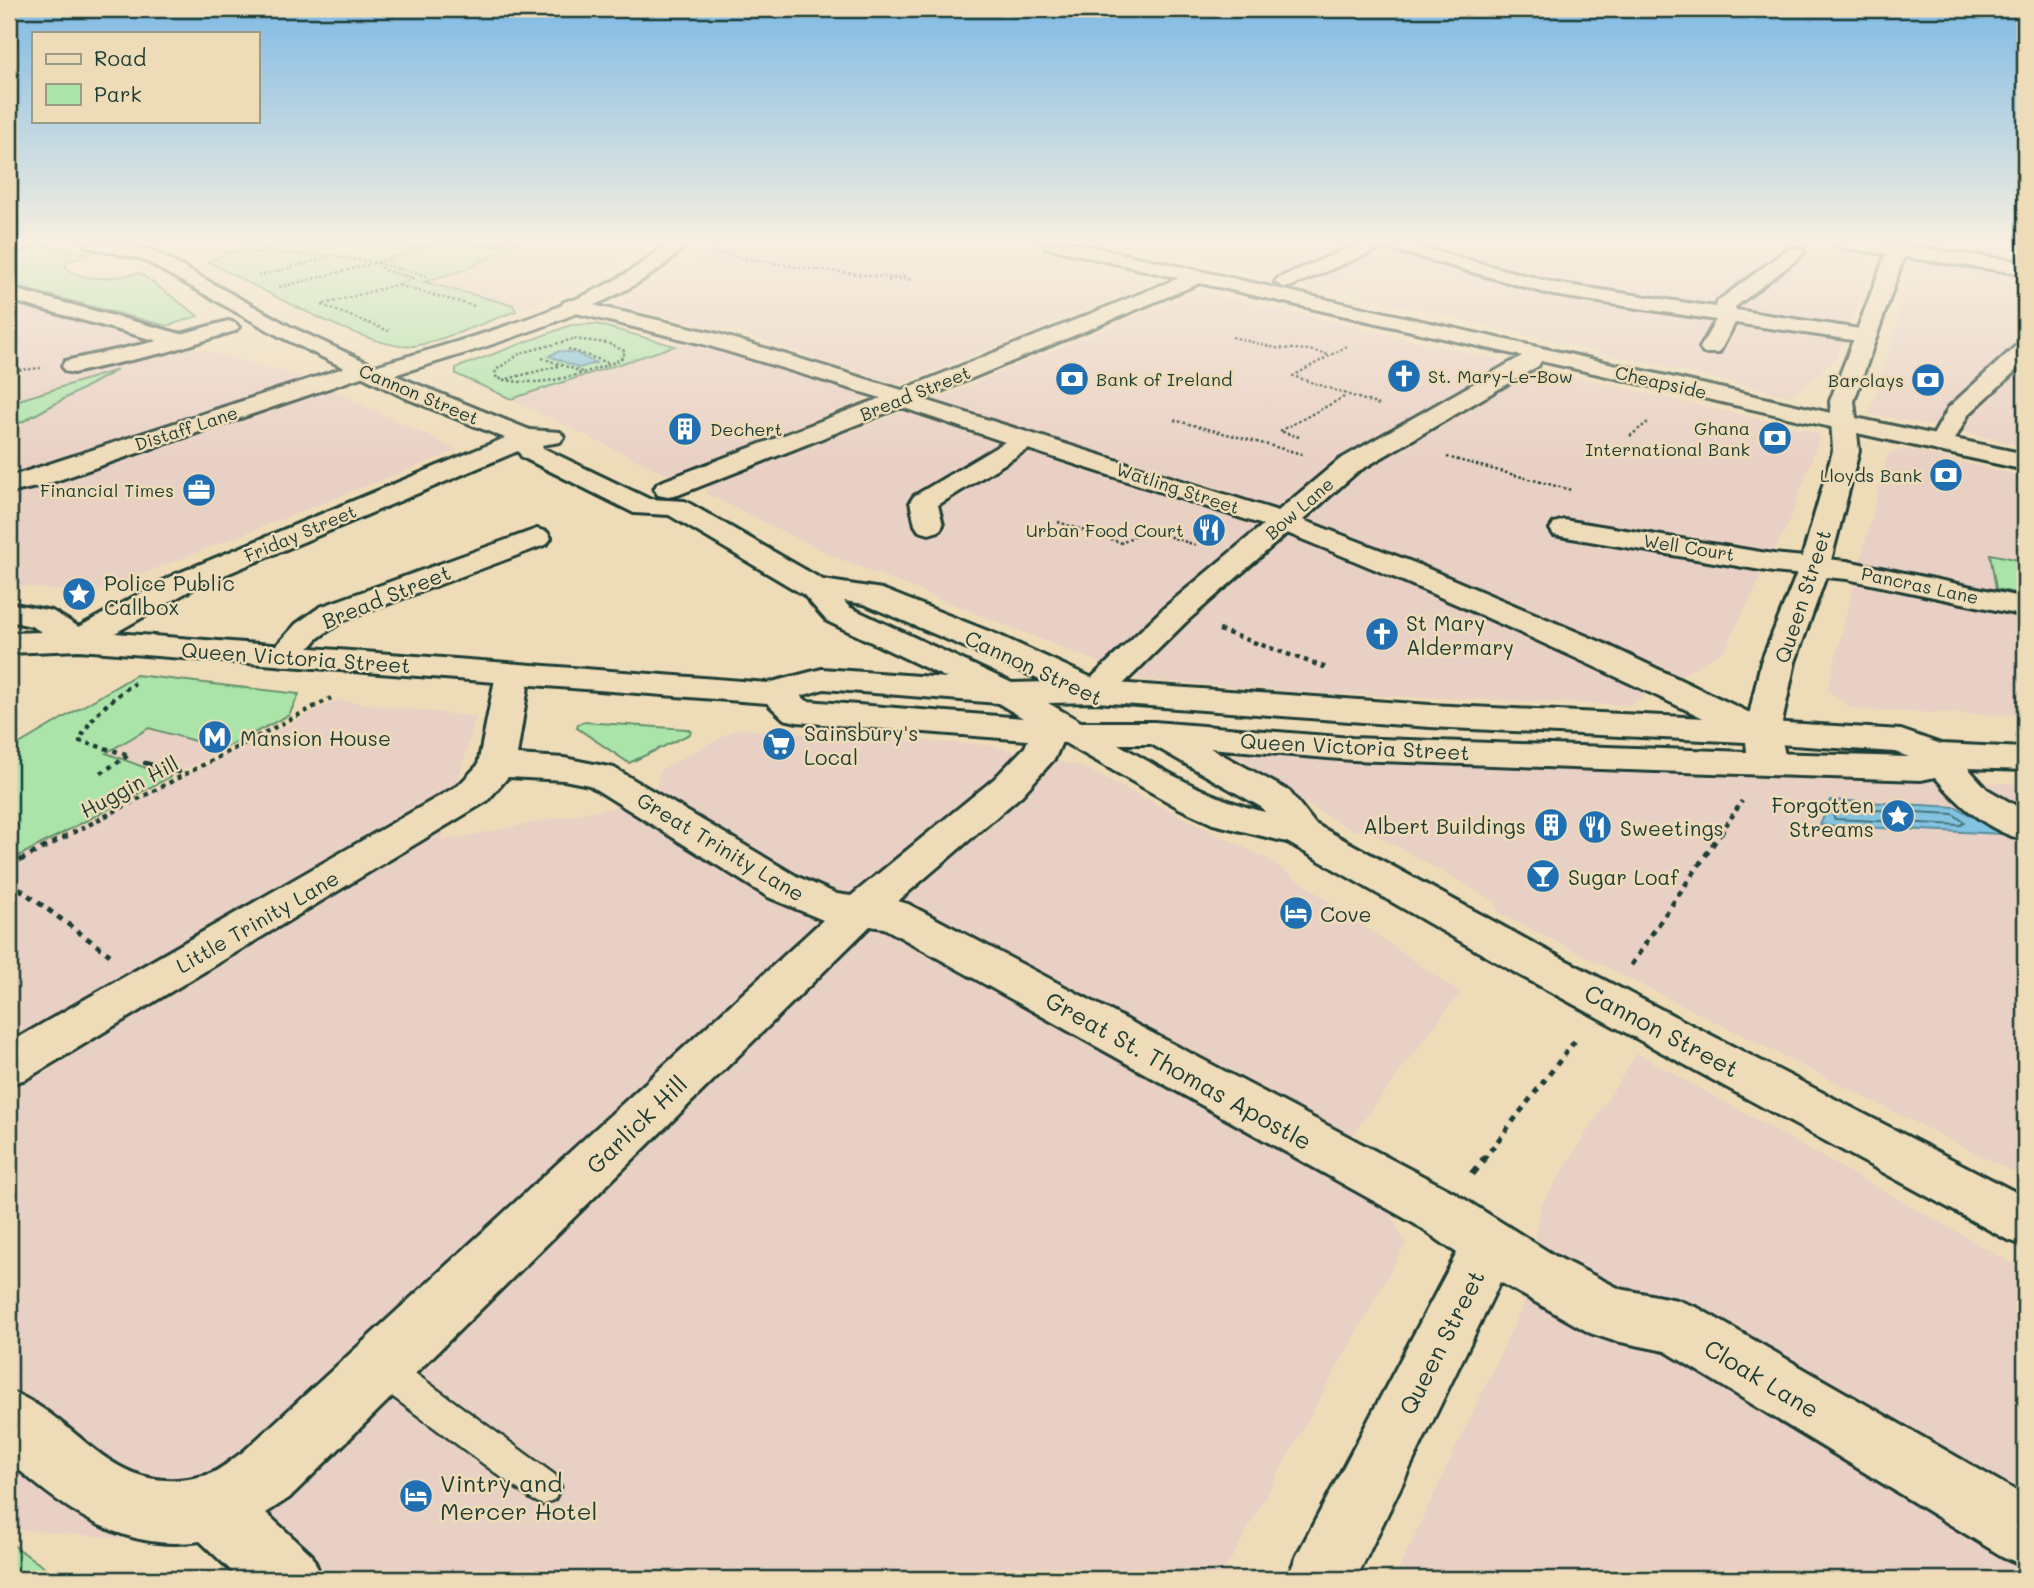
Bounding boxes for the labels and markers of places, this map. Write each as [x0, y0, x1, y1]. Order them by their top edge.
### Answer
church icon: St. Mary-Le-Bow [1385, 357, 1423, 395]
bank icon: Bank of Ireland [1053, 360, 1091, 398]
bank icon: Barclays [1909, 361, 1947, 399]
place label: St. Mary-Le-Bow [1428, 364, 1573, 388]
place label: Bank of Ireland [1096, 367, 1232, 391]
place label: Barclays [1828, 368, 1904, 392]
building icon: Dechert [666, 410, 704, 448]
place label: Ghana International Bank [1585, 416, 1750, 461]
place label: Dechert [710, 417, 782, 441]
bank icon: Ghana International Bank [1756, 419, 1794, 457]
bank icon: Lloyds Bank [1927, 456, 1965, 494]
place label: Lloyds Bank [1820, 463, 1922, 487]
office icon: Financial Times [180, 471, 218, 509]
place label: Financial Times [40, 478, 174, 502]
restaurant icon: Urban Food Court [1190, 511, 1228, 549]
place label: Urban Food Court [1026, 518, 1184, 542]
place label: Police Public Callbox [104, 569, 235, 620]
place icon: Police Public Callbox [60, 575, 98, 613]
place label: St Mary Aldermary [1406, 609, 1514, 660]
church icon: St Mary Aldermary [1363, 615, 1401, 653]
metro station icon: Mansion House [196, 718, 234, 756]
place label: Sainsbury's Local [804, 719, 918, 770]
place label: Mansion House [240, 724, 391, 751]
supermarket icon: Sainsbury's Local [760, 725, 798, 763]
place label: Forgotten Streams [1772, 791, 1874, 842]
place icon: Forgotten Streams [1879, 797, 1917, 835]
building icon: Albert Buildings [1532, 806, 1570, 844]
restaurant icon: Sweetings [1576, 808, 1614, 846]
place label: Albert Buildings [1363, 812, 1526, 839]
place label: Sweetings [1620, 814, 1724, 841]
bar icon: Sugar Loaf [1524, 857, 1562, 895]
place label: Sugar Loaf [1568, 863, 1679, 890]
hotel icon: Cove [1277, 894, 1315, 932]
place label: Cove [1320, 900, 1372, 927]
place label: Vintry and Mercer Hotel [440, 1467, 598, 1526]
hotel icon: Vintry and Mercer Hotel [397, 1477, 435, 1515]

